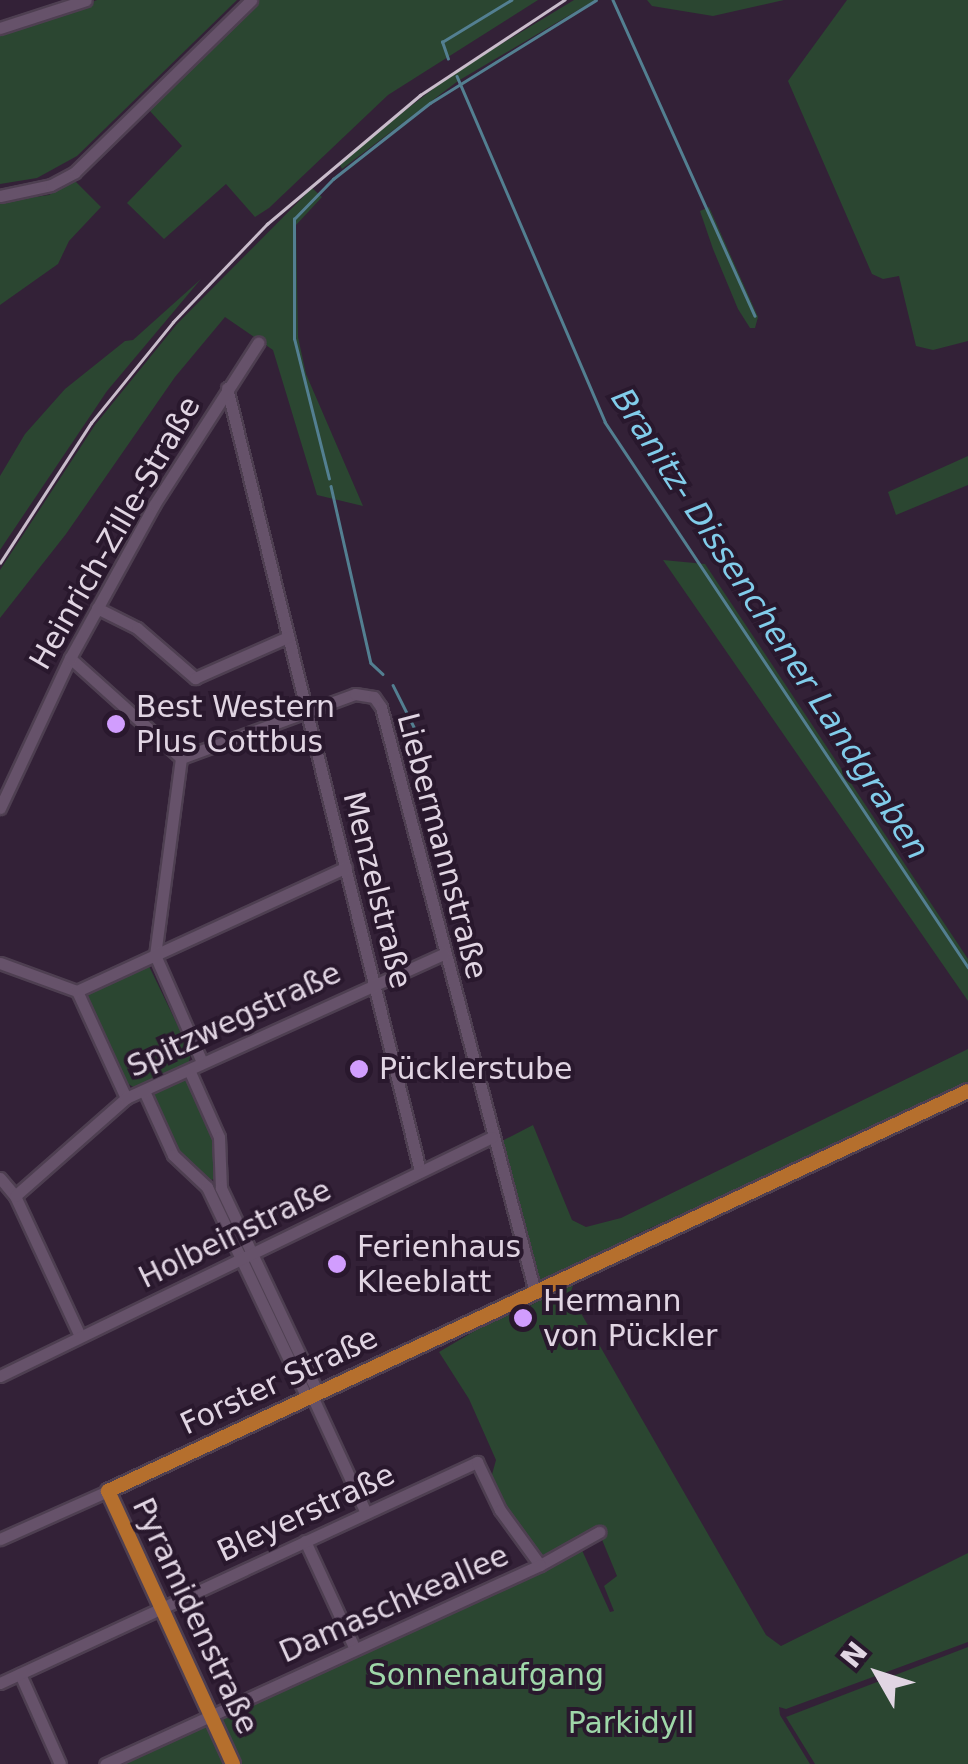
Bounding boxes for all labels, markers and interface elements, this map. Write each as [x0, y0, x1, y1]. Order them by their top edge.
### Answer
water label: Branitz- Dissenchener Landgraben [603, 381, 937, 867]
street label: Heinrich-Zille-Straße [22, 390, 208, 676]
place label: Best Western Plus Cottbus [136, 689, 335, 760]
street label: Liebermannstraße [389, 709, 495, 983]
marker: Best Western Plus Cottbus [105, 713, 127, 735]
street label: Menzelstraße [335, 788, 419, 992]
street label: Spitzwegstraße [122, 955, 346, 1085]
place label: Pücklerstube [379, 1051, 572, 1087]
marker: Pücklerstube [348, 1058, 370, 1080]
street label: Holbeinstraße [133, 1172, 337, 1296]
place label: Ferienhaus Kleeblatt [357, 1229, 521, 1300]
marker: Ferienhaus Kleeblatt [326, 1253, 348, 1275]
place label: Hermann von Pückler [543, 1283, 717, 1354]
marker: Hermann von Pückler [512, 1307, 534, 1329]
street label: Forster Straße [175, 1320, 383, 1442]
street label: Bleyerstraße [212, 1456, 400, 1570]
street label: Pyramidenstraße [125, 1492, 265, 1740]
street label: Damaschkeallee [274, 1537, 514, 1671]
north arrow [828, 1624, 928, 1724]
text: N [834, 1635, 874, 1674]
park label: Sonnenaufgang [368, 1657, 604, 1693]
park label: Parkidyll [568, 1705, 694, 1741]

